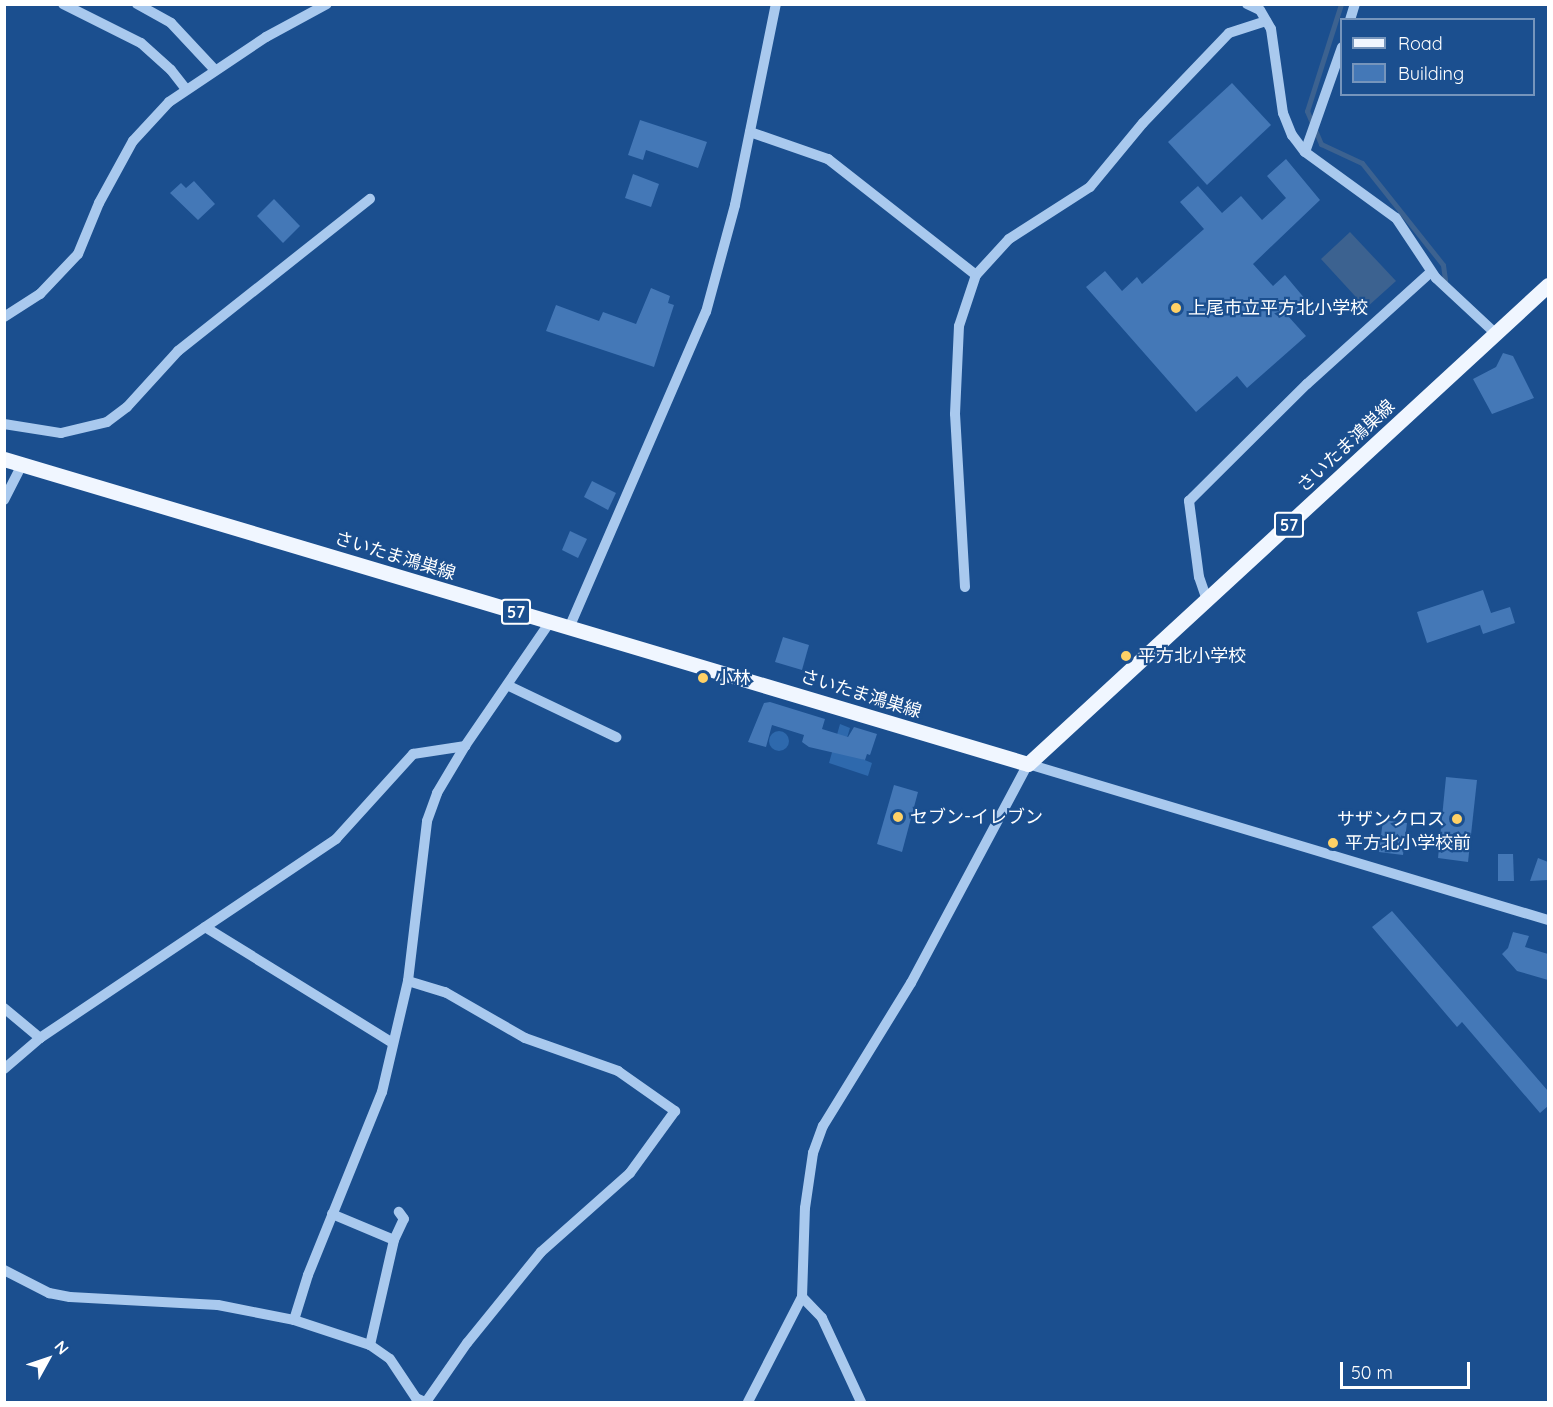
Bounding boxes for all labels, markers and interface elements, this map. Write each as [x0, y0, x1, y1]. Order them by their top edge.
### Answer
legend [1340, 18, 1535, 96]
text: Road [1398, 32, 1443, 55]
text: Building [1398, 62, 1464, 85]
place label: 上尾市立平方北小学校 [1188, 297, 1368, 319]
marker: 上尾市立平方北小学校 [1169, 301, 1183, 315]
street label: さいたま鴻巣線 [1293, 395, 1399, 497]
road number: 57 [1274, 512, 1304, 538]
street label: さいたま鴻巣線 [332, 527, 458, 585]
road number: 57 [501, 599, 531, 625]
place label: 平方北小学校 [1138, 645, 1246, 667]
marker: 平方北小学校 [1119, 649, 1133, 663]
street label: さいたま鴻巣線 [798, 665, 924, 723]
place label: 小林 [715, 667, 751, 689]
marker: 小林 [696, 671, 710, 685]
place label: セブン-イレブン [910, 806, 1043, 828]
place label: サザンクロス [1337, 808, 1445, 830]
marker: セブン-イレブン [891, 810, 905, 824]
marker: サザンクロス [1450, 812, 1464, 826]
place label: 平方北小学校前 [1345, 832, 1471, 854]
marker: 平方北小学校前 [1326, 836, 1340, 850]
north arrow [18, 1329, 78, 1389]
text: N [50, 1336, 73, 1358]
scale bar [1343, 1350, 1474, 1388]
text: 50 m [1351, 1361, 1393, 1384]

